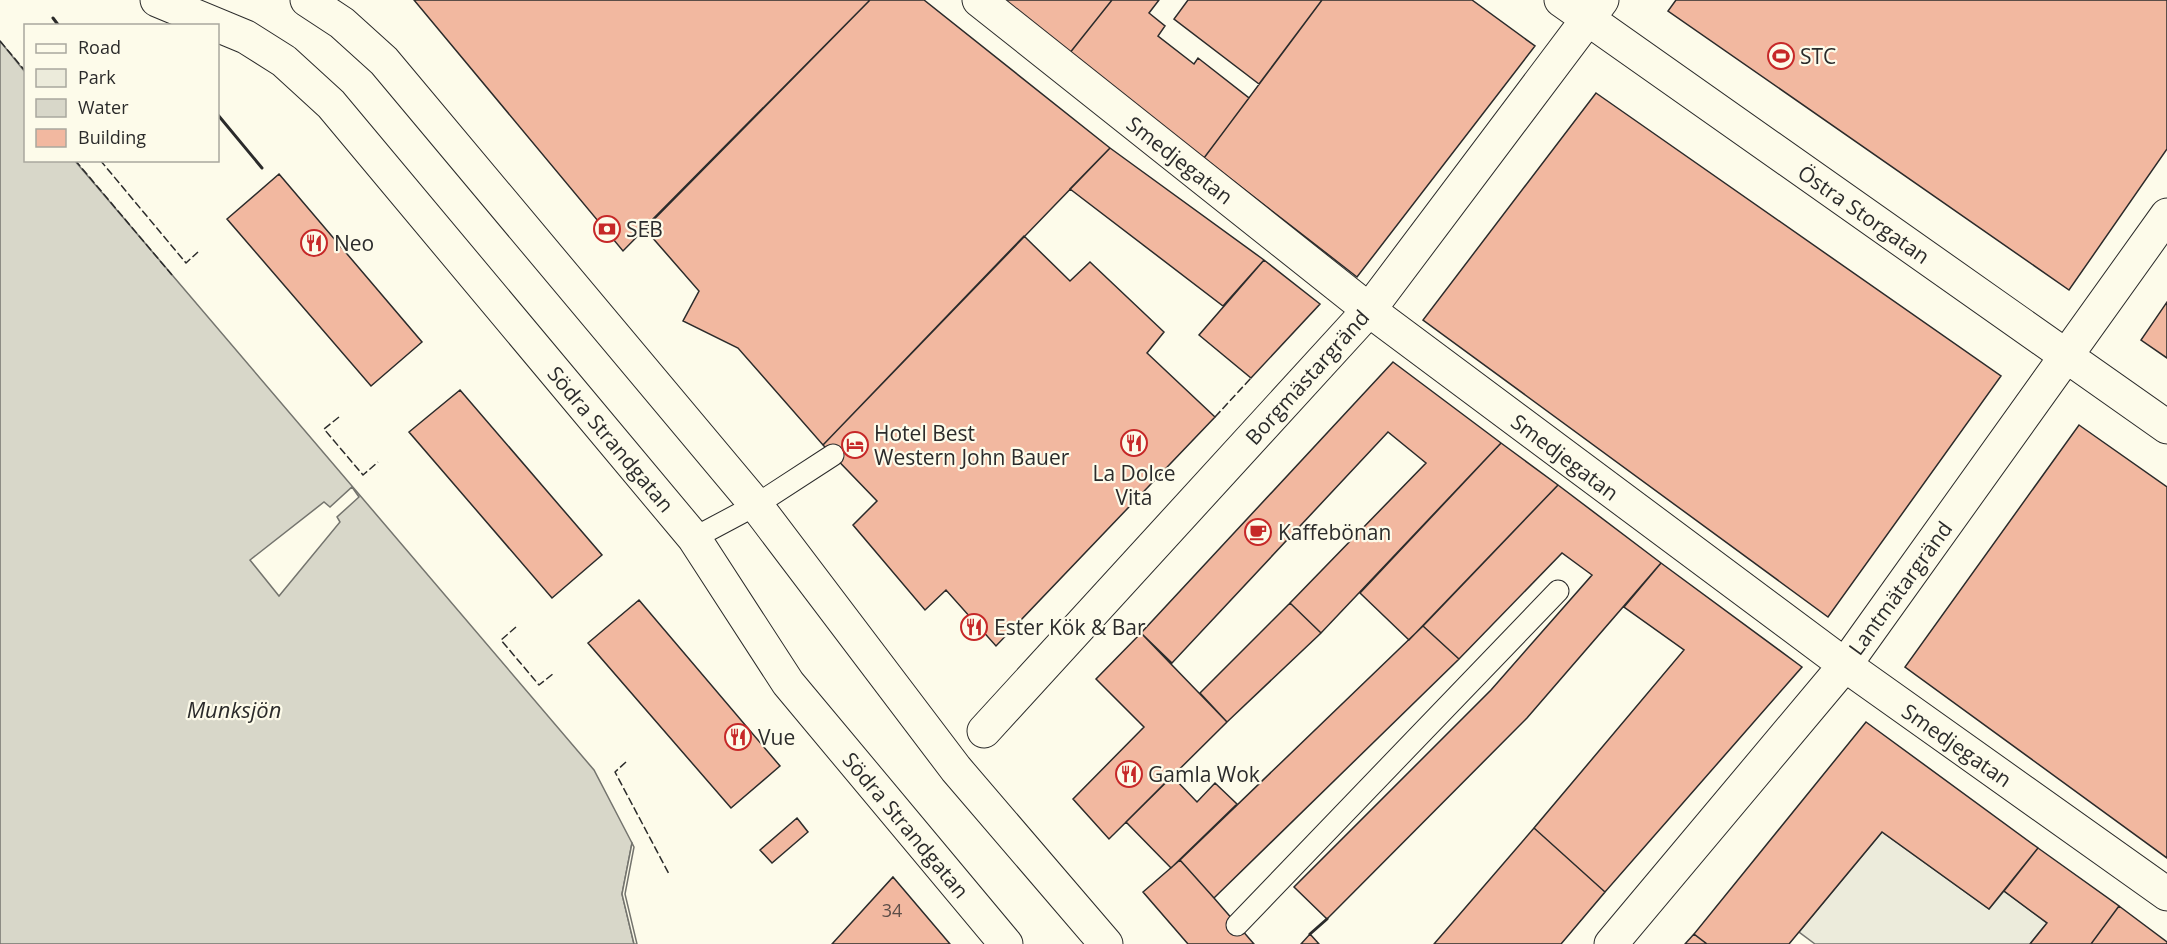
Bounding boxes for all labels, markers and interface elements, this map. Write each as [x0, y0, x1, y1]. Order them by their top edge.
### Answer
legend [24, 24, 219, 162]
text: Road [78, 35, 121, 59]
sports icon: STC [1766, 41, 1796, 71]
place label: STC [1800, 42, 1836, 70]
text: Park [78, 65, 116, 89]
text: Water [78, 95, 129, 119]
street label: Smedjegatan [1121, 110, 1239, 210]
text: Building [78, 125, 146, 149]
street label: Östra Storgatan [1793, 158, 1935, 270]
bank icon: SEB [592, 214, 622, 244]
place label: SEB [626, 215, 663, 243]
restaurant icon: Neo [299, 228, 329, 258]
place label: Neo [334, 229, 374, 257]
street label: Borgmästargränd [1239, 304, 1375, 450]
street label: Södra Strandgatan [542, 360, 680, 518]
street label: Smedjegatan [1506, 407, 1624, 507]
place label: Hotel Best Western John Bauer [874, 419, 1070, 471]
restaurant icon: La Dolce Vita [1119, 428, 1149, 458]
hotel icon: Hotel Best Western John Bauer [840, 430, 870, 460]
place label: La Dolce Vita [1092, 459, 1176, 511]
street label: Lantmätargränd [1842, 515, 1958, 661]
cafe icon: Kaffebönan [1243, 517, 1273, 547]
place label: Kaffebönan [1278, 518, 1391, 546]
restaurant icon: Ester Kök & Bar [959, 612, 989, 642]
place label: Ester Kök & Bar [994, 613, 1146, 641]
water label: Munksjön [187, 694, 281, 724]
street label: Smedjegatan [1897, 697, 2017, 793]
restaurant icon: Vue [723, 722, 753, 752]
place label: Vue [758, 723, 795, 751]
street label: Södra Strandgatan [837, 746, 975, 904]
restaurant icon: Gamla Wok [1114, 759, 1144, 789]
place label: Gamla Wok [1148, 760, 1260, 788]
house number: 34 [882, 898, 902, 922]

